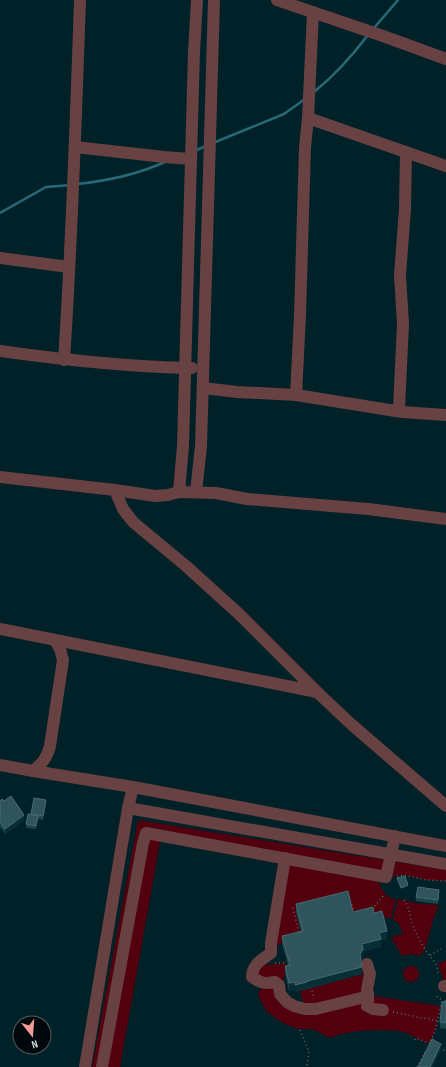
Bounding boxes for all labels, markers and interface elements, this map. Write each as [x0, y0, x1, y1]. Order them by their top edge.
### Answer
north arrow [12, 1015, 52, 1055]
text: N [30, 1037, 39, 1051]

